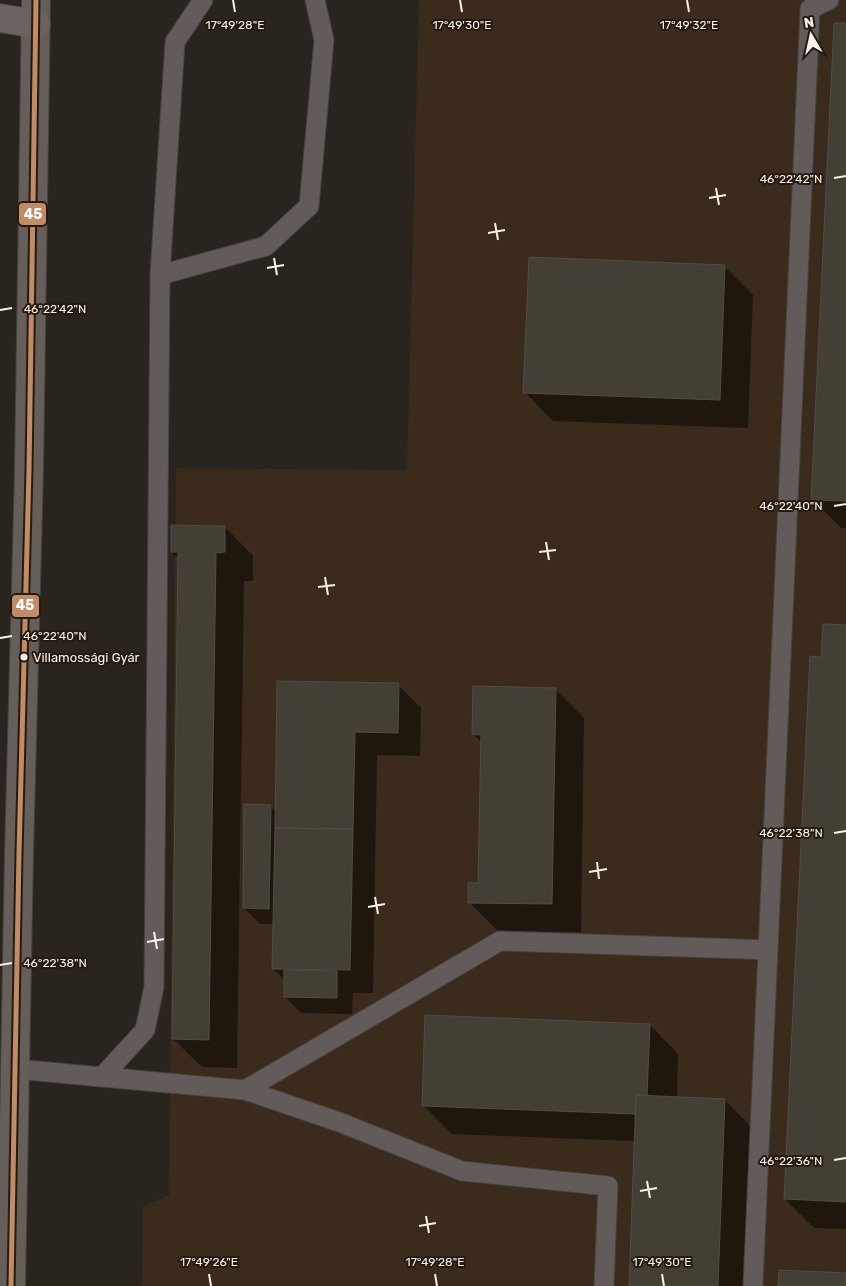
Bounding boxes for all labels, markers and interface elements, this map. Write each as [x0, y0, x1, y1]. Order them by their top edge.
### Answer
north arrow [786, 10, 836, 60]
text: N [803, 13, 815, 32]
text: 17°49'28"E [206, 18, 264, 32]
text: 17°49'30"E [432, 18, 492, 32]
text: 17°49'32"E [660, 18, 718, 32]
text: 46°22'42"N [760, 172, 822, 186]
line badge: 45 [18, 202, 47, 226]
text: 45 [24, 206, 42, 223]
text: 46°22'42"N [24, 302, 86, 316]
text: 46°22'40"N [759, 499, 823, 513]
line badge: 45 [11, 594, 40, 618]
text: 45 [16, 597, 34, 614]
text: 46°22'40"N [23, 629, 87, 643]
place label: Villamossági Gyár [33, 650, 140, 666]
marker: Villamossági Gyár [19, 652, 29, 662]
text: 46°22'38"N [759, 826, 823, 840]
text: 46°22'38"N [23, 956, 87, 970]
text: 46°22'36"N [760, 1154, 822, 1168]
text: 17°49'26"E [180, 1255, 238, 1269]
text: 17°49'28"E [406, 1255, 464, 1269]
text: 17°49'30"E [632, 1255, 692, 1269]

